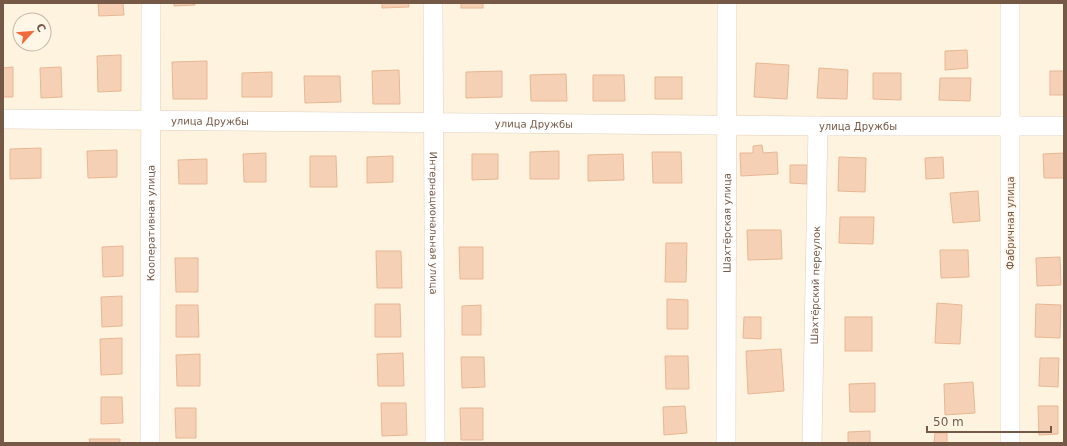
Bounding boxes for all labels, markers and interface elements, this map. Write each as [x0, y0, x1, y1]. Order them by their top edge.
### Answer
north arrow [12, 12, 52, 52]
text: С [33, 21, 48, 34]
street label: улица Дружбы [171, 115, 249, 127]
street label: улица Дружбы [495, 118, 573, 130]
street label: улица Дружбы [819, 121, 897, 132]
street label: Интернациональная улица [428, 151, 439, 295]
street label: Кооперативная улица [145, 165, 157, 281]
street label: Шахтёрская улица [721, 173, 733, 273]
street label: Фабричная улица [1005, 176, 1016, 270]
street label: Шахтёрский переулок [809, 226, 822, 344]
scale bar [927, 408, 1051, 434]
text: 50 m [933, 415, 964, 429]

